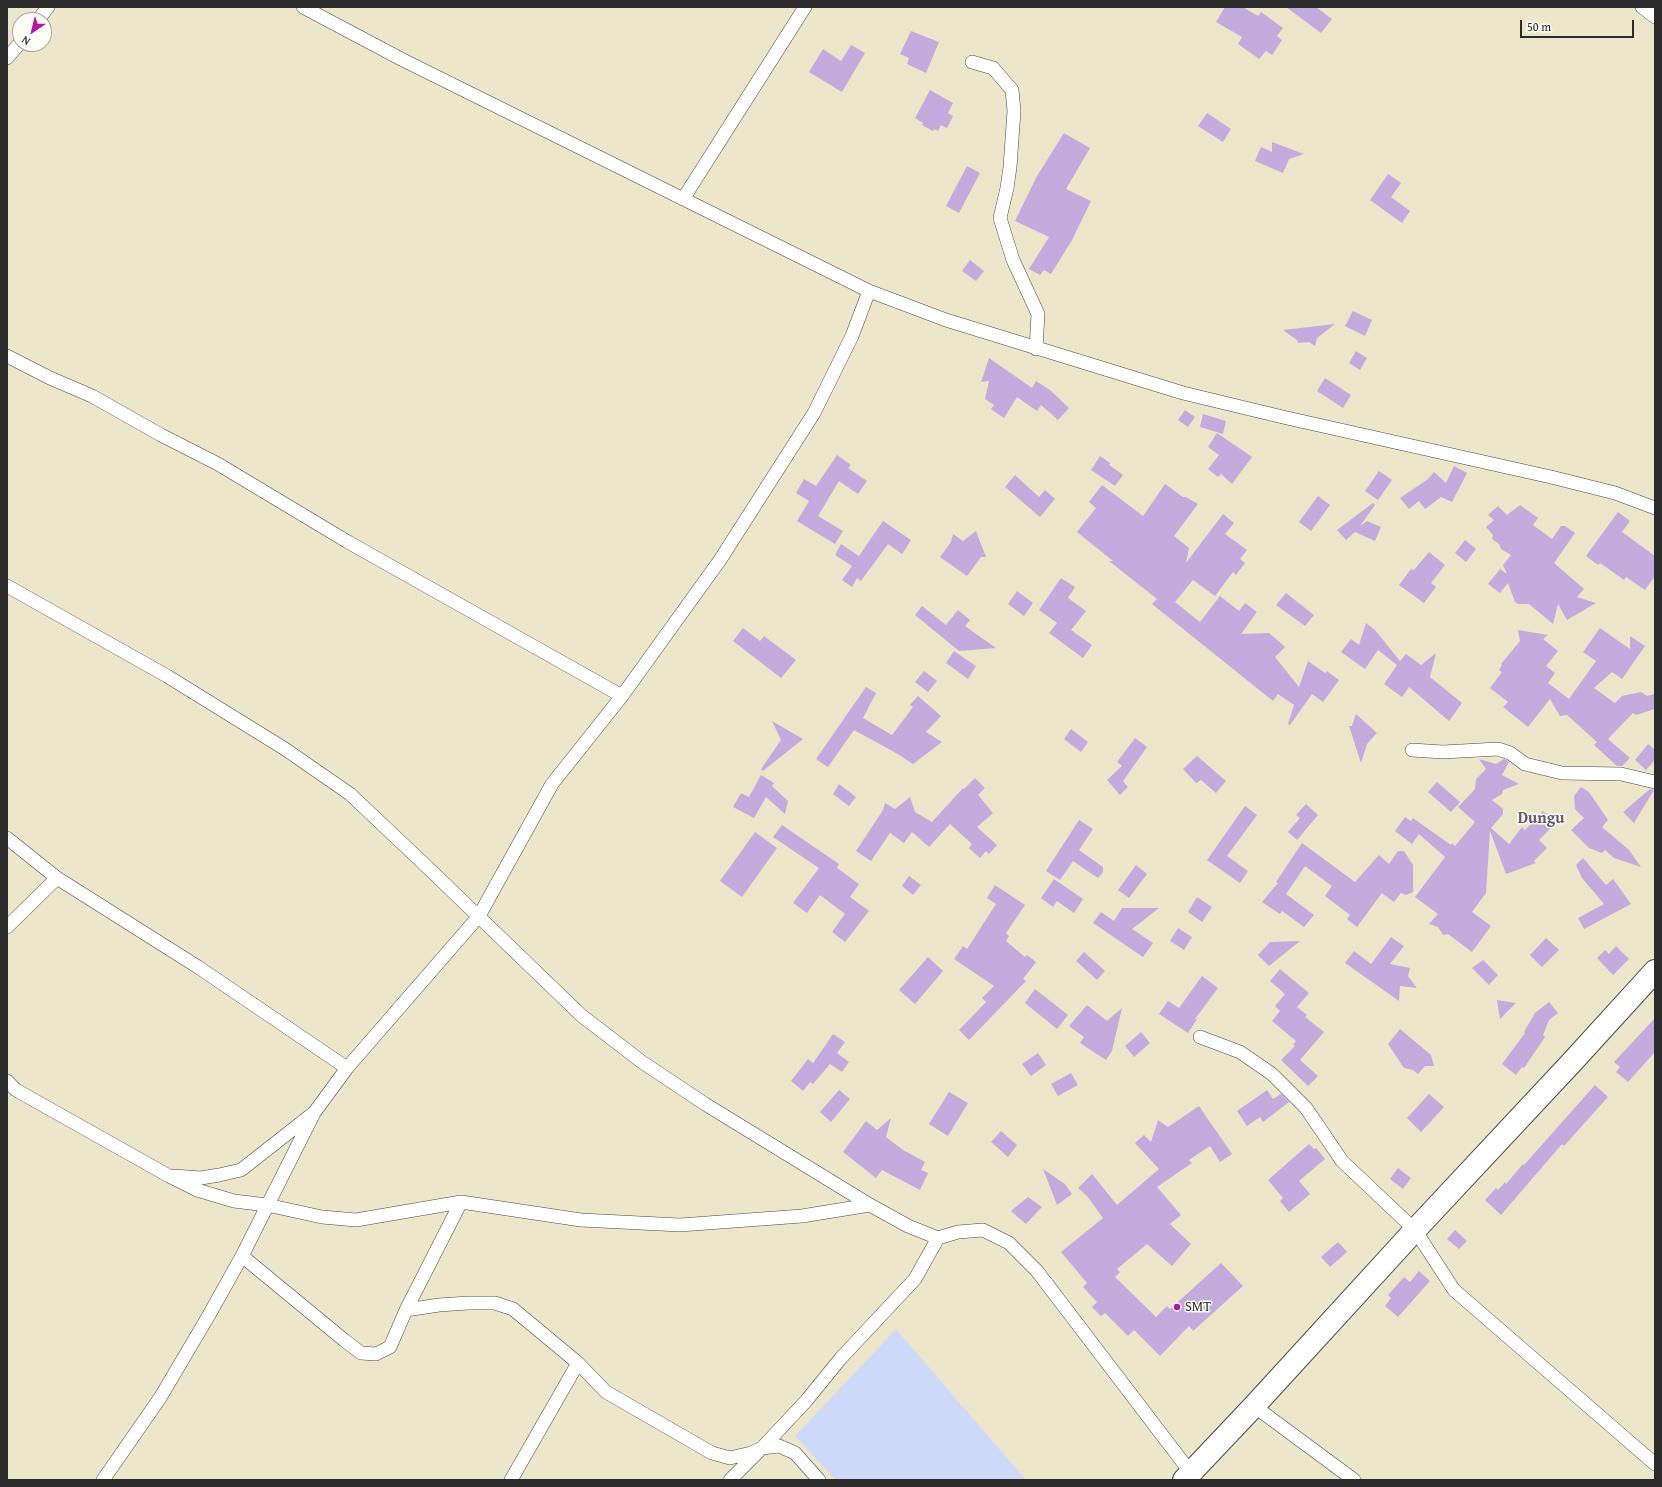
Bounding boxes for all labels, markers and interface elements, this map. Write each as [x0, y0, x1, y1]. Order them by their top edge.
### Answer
north arrow [12, 12, 52, 52]
scale bar [1522, 12, 1636, 38]
text: 50 m [1527, 18, 1551, 35]
text: N [18, 32, 33, 50]
district label: Dungu [1518, 809, 1564, 829]
place label: SMT [1185, 1299, 1211, 1315]
marker: SMT [1172, 1302, 1182, 1312]

